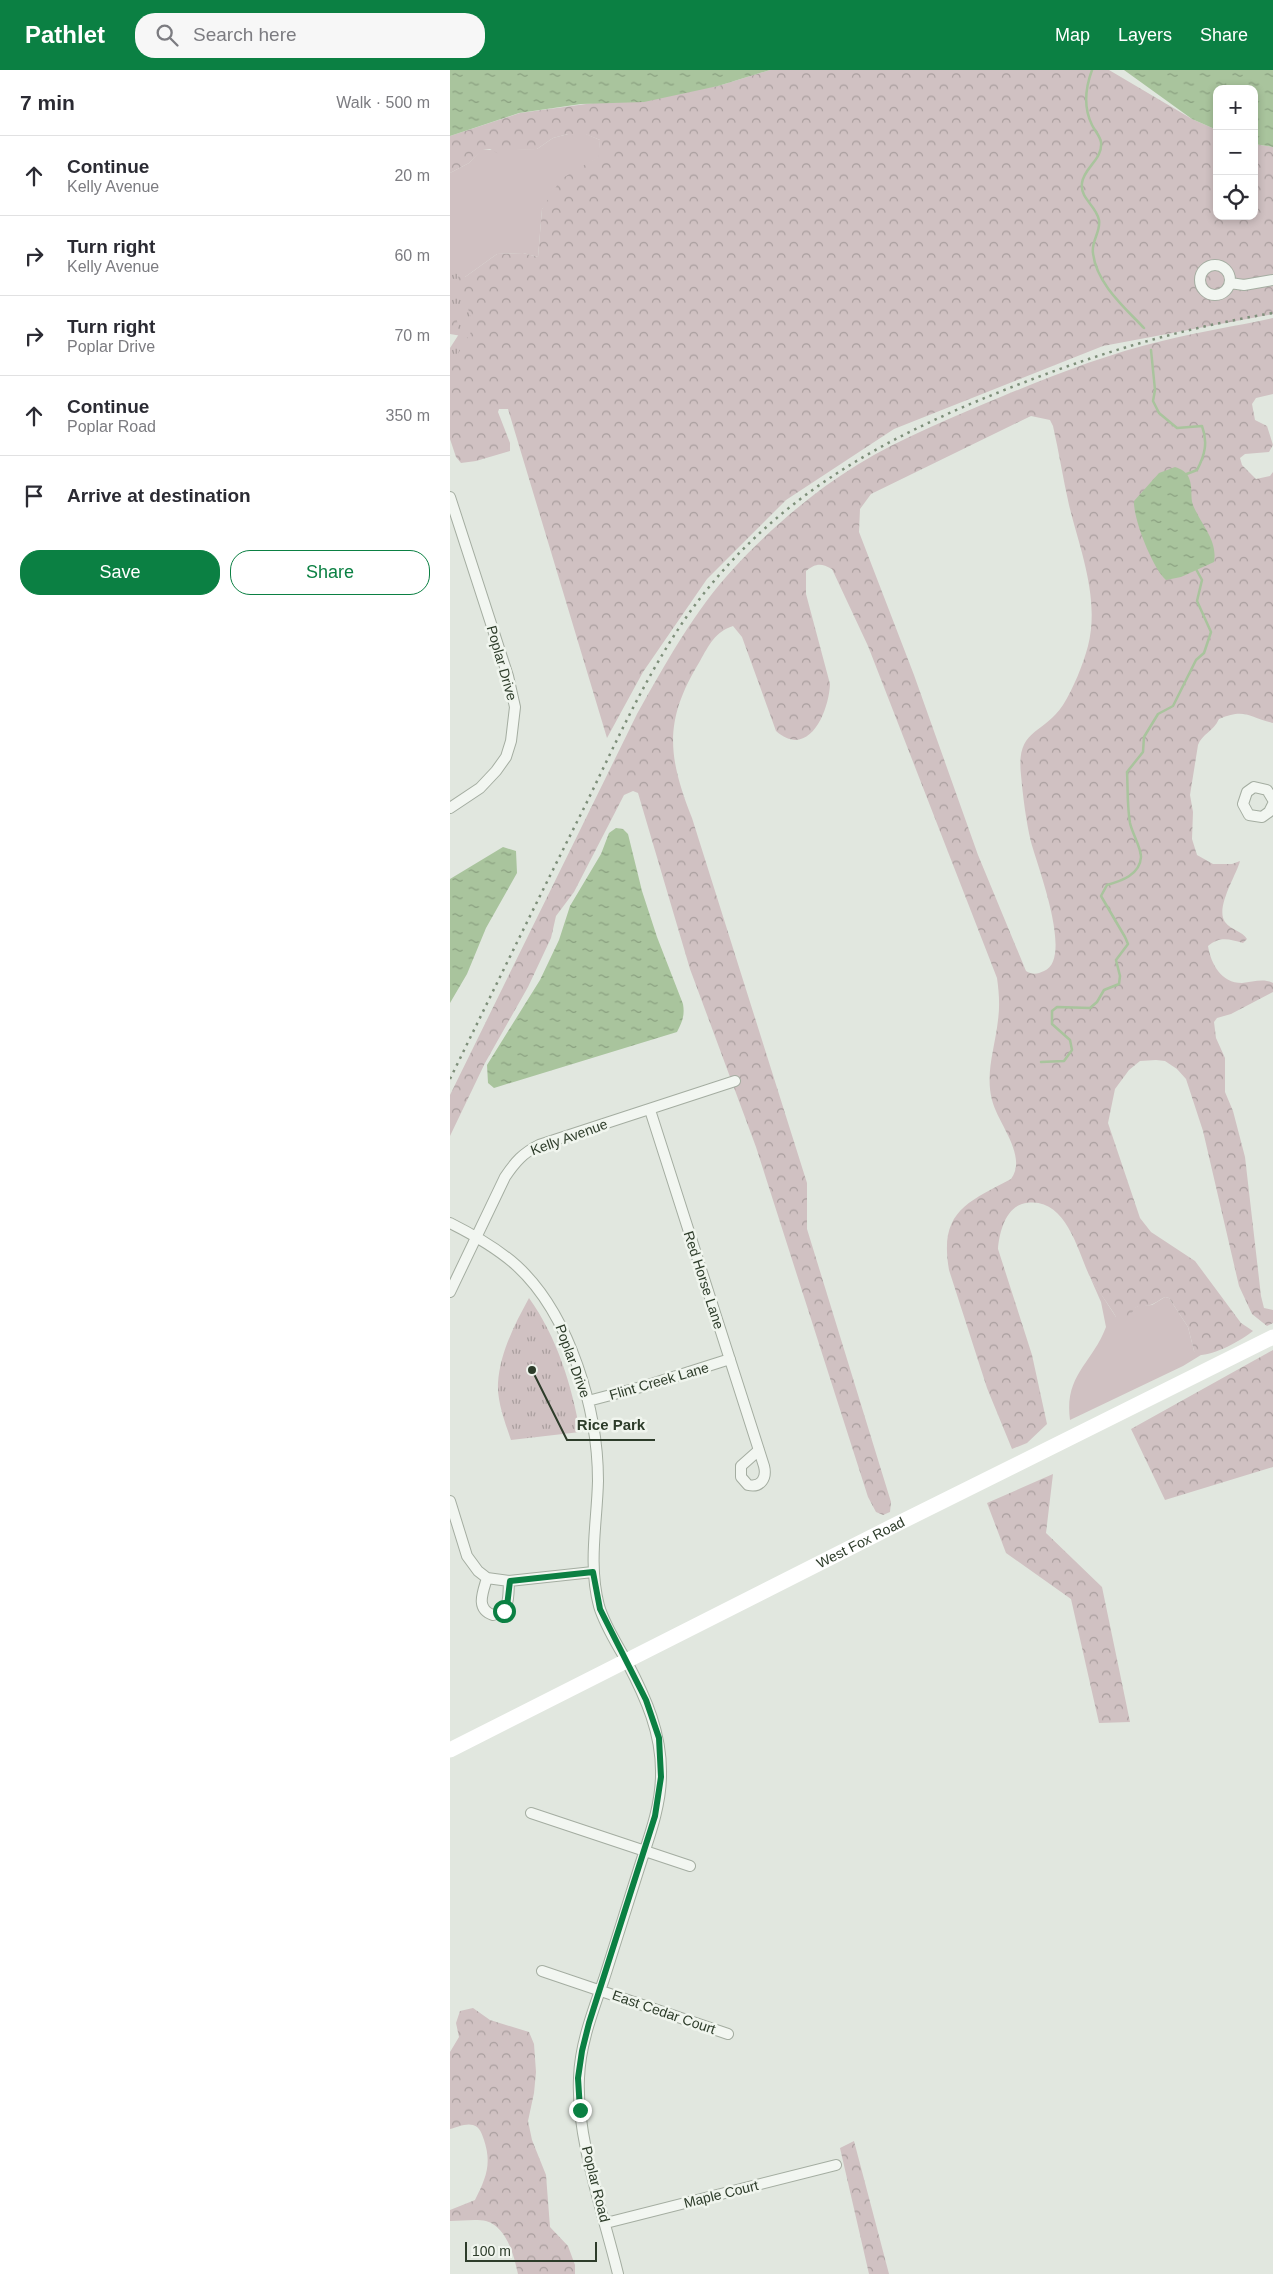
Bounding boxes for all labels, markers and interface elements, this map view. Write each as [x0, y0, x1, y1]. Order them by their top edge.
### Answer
search box [135, 13, 485, 58]
text: Pathlet [25, 21, 105, 48]
icon: search [153, 21, 181, 49]
text: Search here [193, 24, 297, 45]
text: Map [1055, 25, 1090, 45]
text: Layers [1118, 25, 1172, 45]
text: Share [1200, 25, 1248, 45]
map controls [1213, 85, 1258, 220]
button: + [1213, 85, 1258, 130]
text: 7 min [20, 91, 75, 114]
text: Walk · 500 m [336, 94, 430, 111]
button: − [1213, 130, 1258, 175]
text: Continue [67, 156, 149, 177]
icon: ahead [20, 162, 48, 190]
text: 20 m [394, 167, 430, 184]
button: locate [1213, 175, 1258, 220]
text: Kelly Avenue [67, 178, 159, 195]
text: Turn right [67, 236, 155, 257]
icon: right [20, 242, 48, 270]
text: 60 m [394, 247, 430, 264]
text: Kelly Avenue [67, 258, 159, 275]
text: Turn right [67, 316, 155, 337]
icon: right [20, 322, 48, 350]
text: 70 m [394, 327, 430, 344]
text: Poplar Drive [67, 338, 155, 355]
text: Continue [67, 396, 149, 417]
icon: ahead [20, 402, 48, 430]
text: 350 m [386, 407, 430, 424]
text: Poplar Road [67, 418, 156, 435]
icon: arrive [20, 482, 48, 510]
text: Arrive at destination [67, 485, 251, 506]
button: Save [20, 550, 220, 595]
button: Share [230, 550, 430, 595]
street label: Poplar Drive [484, 624, 520, 702]
street label: Kelly Avenue [528, 1116, 610, 1158]
street label: Red Horse Lane [681, 1229, 727, 1331]
street label: Poplar Drive [552, 1322, 594, 1400]
street label: Flint Creek Lane [607, 1359, 711, 1403]
callout: Rice Park [567, 1410, 655, 1440]
text: Rice Park [577, 1416, 646, 1433]
street label: West Fox Road [814, 1514, 907, 1571]
route start [493, 1600, 516, 1623]
street label: East Cedar Court [610, 1987, 718, 2037]
route end [569, 2099, 592, 2122]
street label: Poplar Road [579, 2144, 613, 2224]
street label: Maple Court [682, 2177, 760, 2211]
scale bar [465, 2239, 598, 2262]
text: 100 m [472, 2243, 511, 2259]

